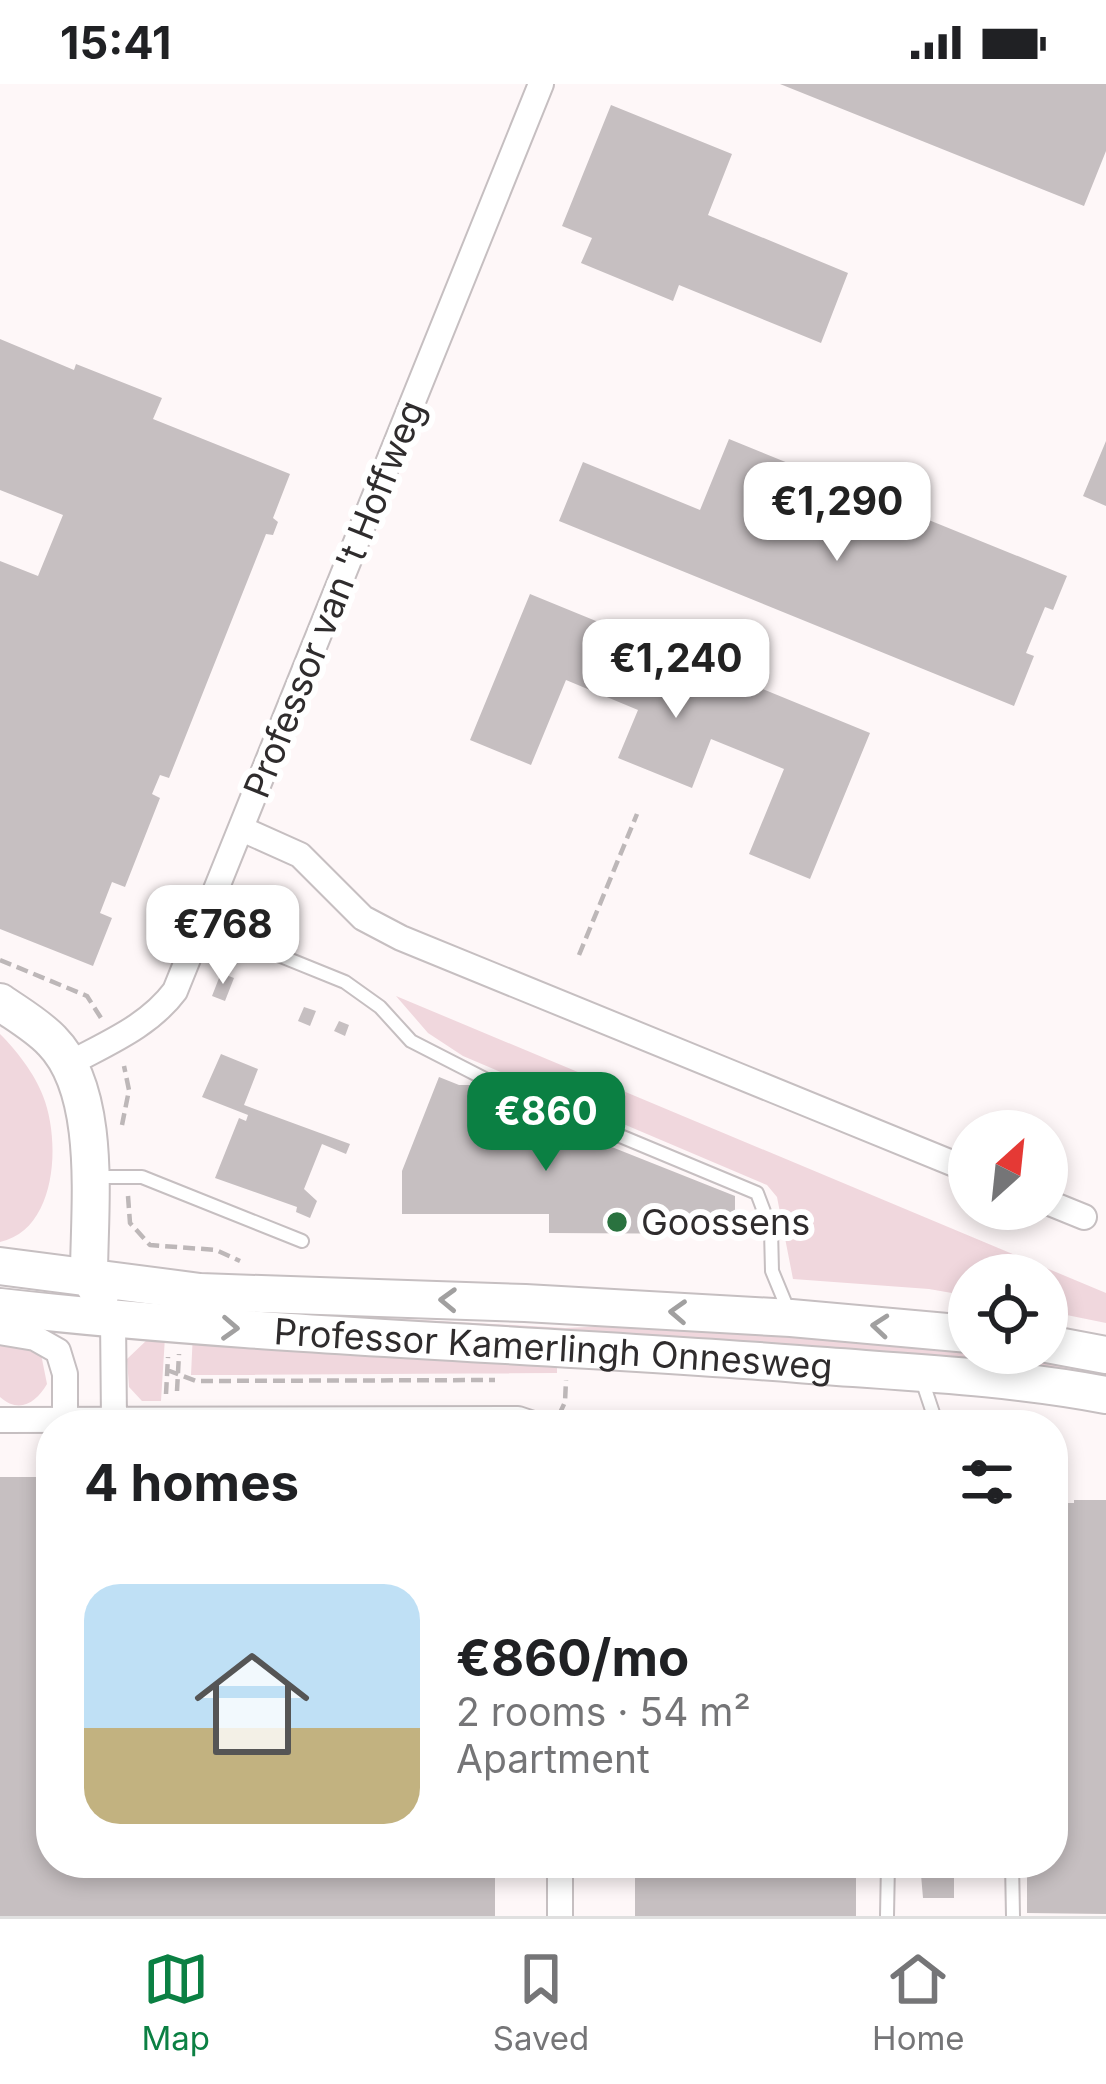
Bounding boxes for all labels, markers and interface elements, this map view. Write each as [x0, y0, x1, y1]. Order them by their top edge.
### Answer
text: 15:41 [60, 15, 171, 70]
street label: Professor van 't Hoffweg [234, 394, 434, 804]
pin: €1,290 [739, 462, 935, 564]
text: €1,290 [771, 477, 903, 524]
pin: €1,240 [578, 619, 774, 721]
text: €1,240 [609, 634, 743, 681]
pin: €768 [152, 885, 294, 987]
text: €768 [173, 900, 273, 947]
pin: €860 [475, 1072, 617, 1174]
text: €860 [494, 1087, 598, 1134]
north arrow [948, 1110, 1068, 1230]
map controls [948, 1110, 1068, 1374]
place label: Goossens [641, 1200, 810, 1244]
marker: Goossens [604, 1209, 630, 1235]
button: locate [948, 1254, 1068, 1374]
one-way arrow [438, 1288, 457, 1314]
one-way arrow [668, 1299, 687, 1325]
street label: Professor Kamerlingh Onnesweg [273, 1309, 834, 1389]
one-way arrow [870, 1314, 889, 1339]
one-way arrow [221, 1315, 240, 1341]
icon: filters [954, 1449, 1020, 1515]
text: 4 homes [84, 1452, 299, 1513]
text: €860/mo [456, 1627, 689, 1688]
icon: home [180, 1632, 324, 1776]
text: 2 rooms · 54 m² [456, 1688, 751, 1735]
text: Apartment [456, 1735, 650, 1782]
tab: Map [141, 1946, 210, 2058]
tab: Saved [493, 1946, 589, 2058]
tab: Home [872, 1946, 965, 2058]

